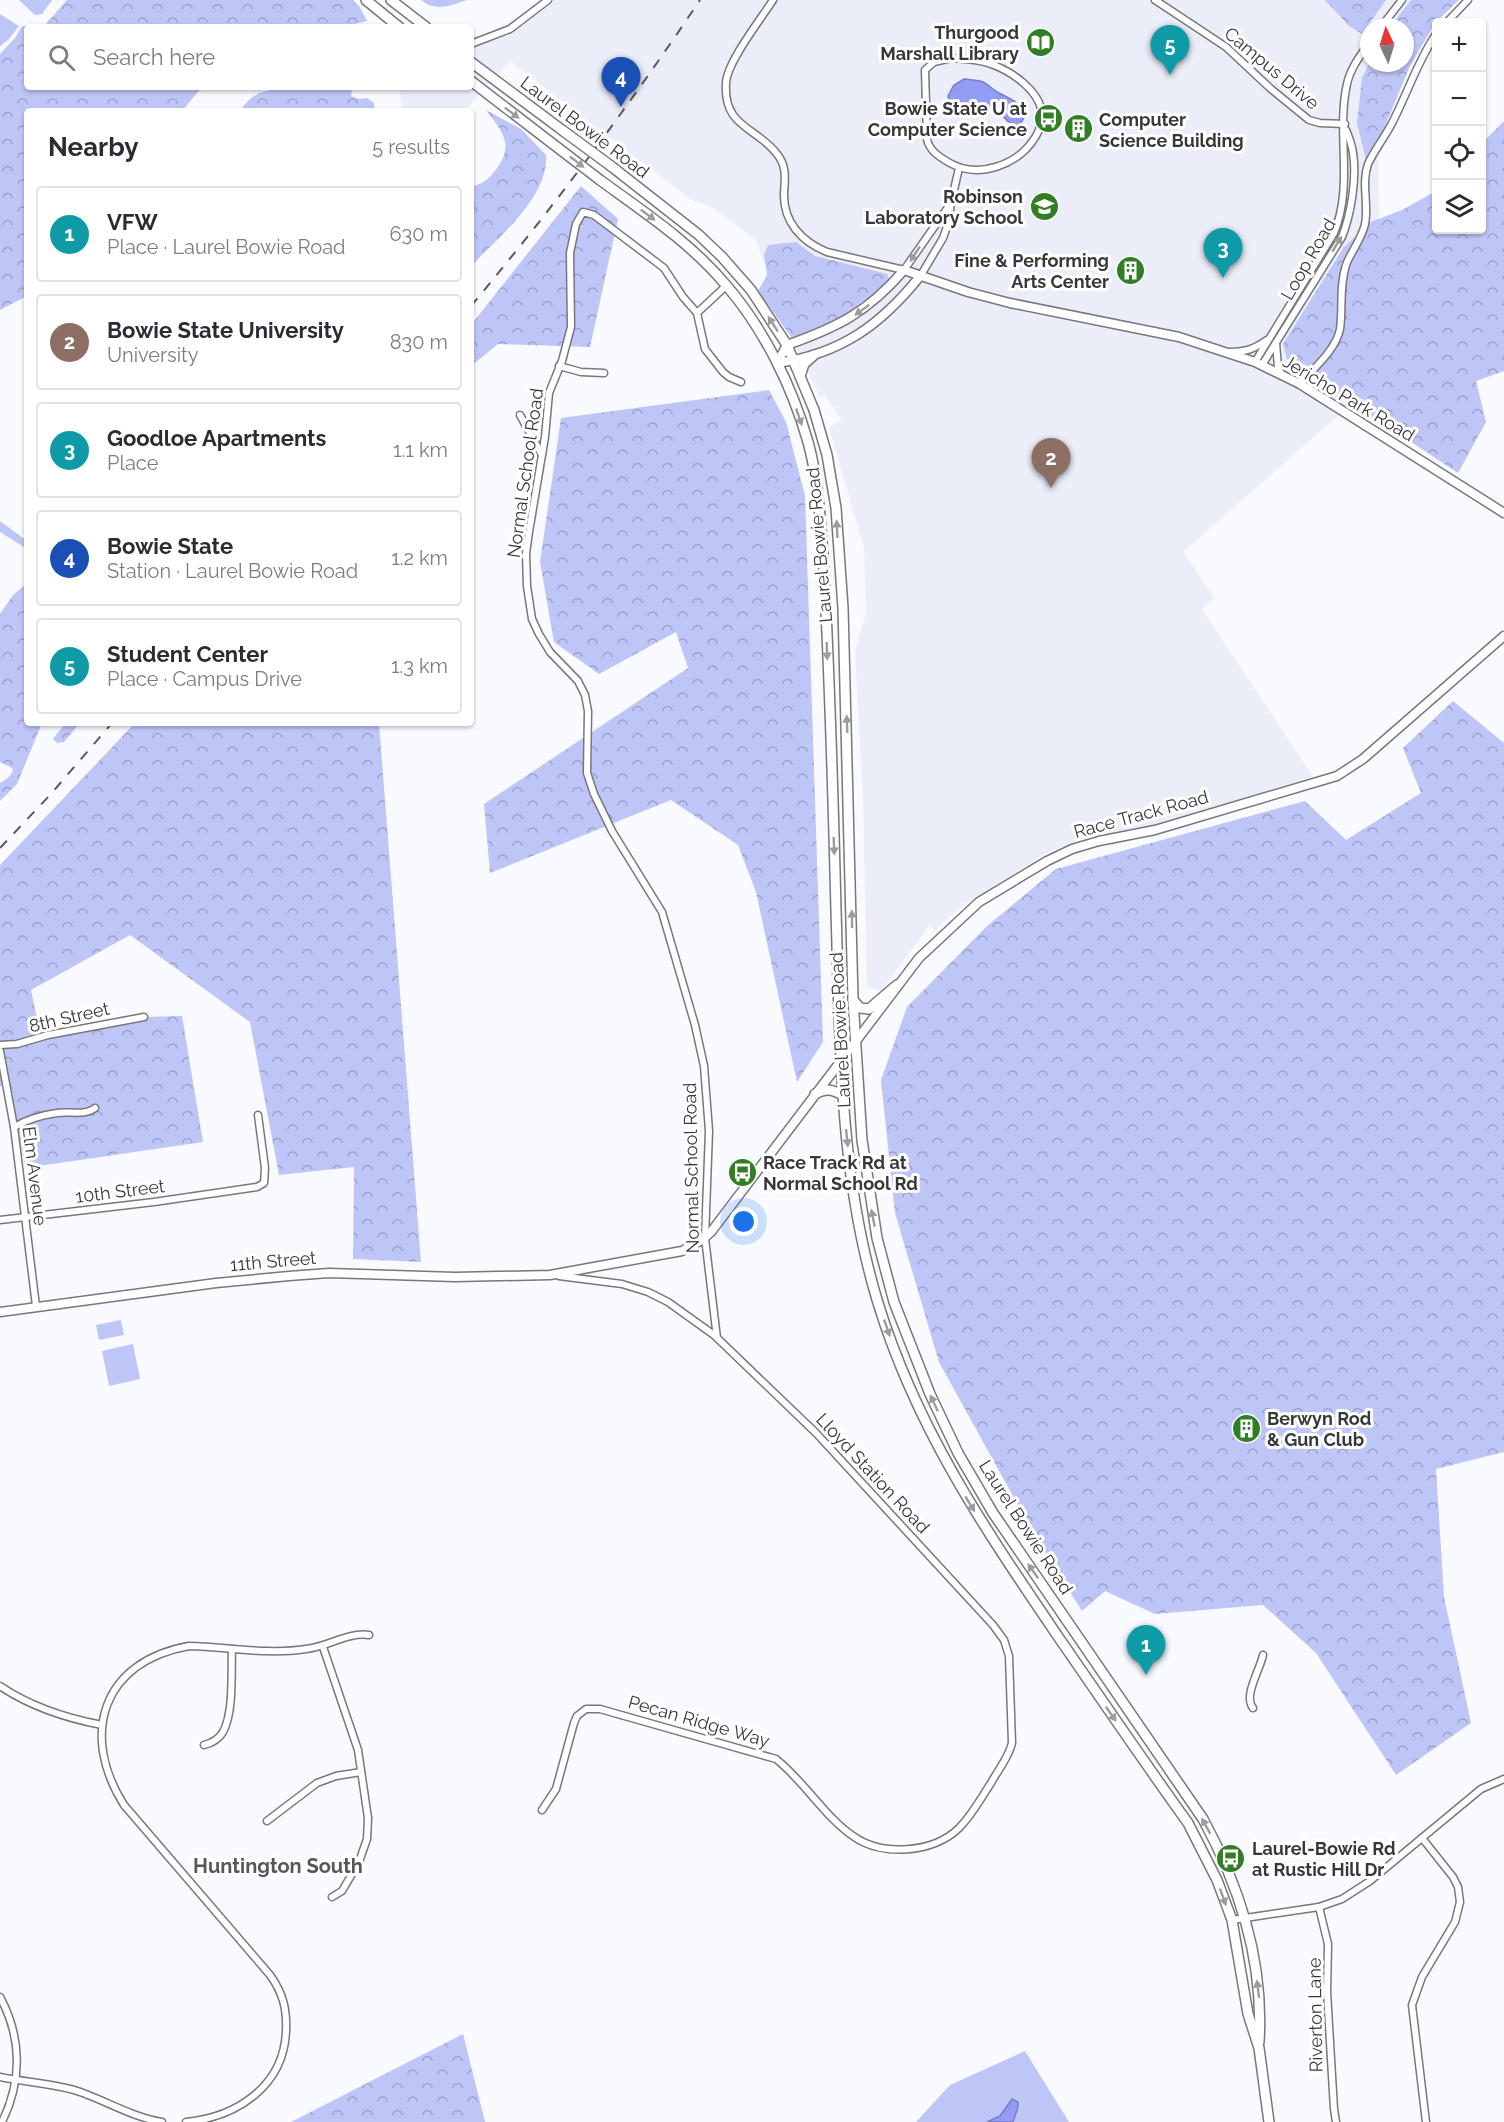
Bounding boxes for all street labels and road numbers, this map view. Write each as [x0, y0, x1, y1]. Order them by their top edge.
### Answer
street label: Campus Drive [1221, 22, 1324, 114]
street label: Laurel Bowie Road [516, 72, 654, 182]
street label: Loop Road [1276, 215, 1340, 303]
street label: Jericho Park Road [1280, 350, 1418, 446]
street label: Normal School Road [503, 387, 547, 559]
street label: Laurel Bowie Road [802, 466, 836, 624]
street label: Race Track Road [1071, 786, 1211, 842]
street label: Laurel Bowie Road [825, 952, 855, 1108]
street label: 8th Street [27, 998, 111, 1036]
street label: Normal School Road [679, 1082, 703, 1254]
street label: Elm Avenue [19, 1125, 52, 1227]
street label: 10th Street [74, 1175, 166, 1207]
street label: 11th Street [229, 1247, 317, 1275]
street label: Lloyd Station Road [812, 1409, 934, 1537]
street label: Laurel Bowie Road [975, 1456, 1077, 1598]
street label: Pecan Ridge Way [626, 1691, 772, 1751]
street label: Riverton Lane [1303, 1957, 1327, 2073]

